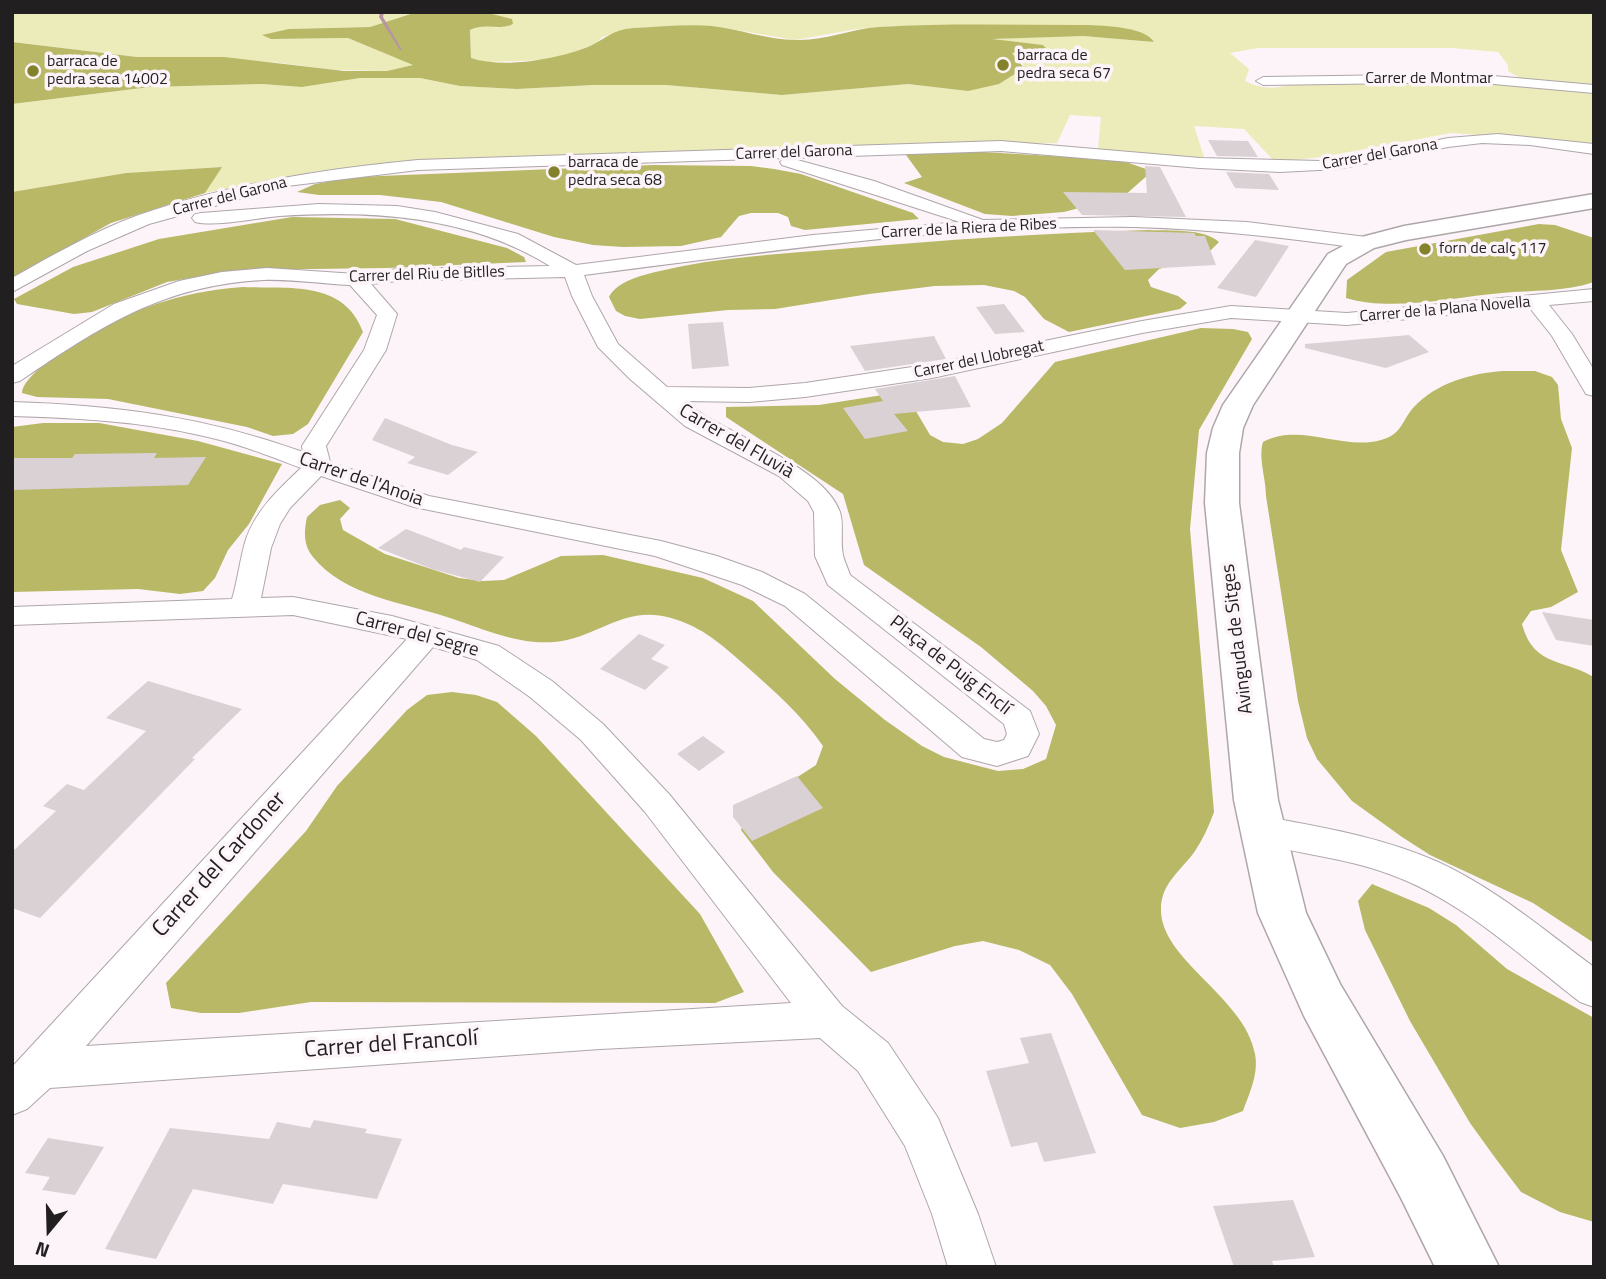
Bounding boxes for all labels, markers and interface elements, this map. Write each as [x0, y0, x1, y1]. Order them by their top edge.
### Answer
place label: barraca de pedra seca 67 [1017, 46, 1111, 84]
place label: barraca de pedra seca 14002 [47, 52, 168, 90]
marker: barraca de pedra seca 67 [995, 57, 1011, 73]
marker: barraca de pedra seca 14002 [25, 63, 41, 79]
street label: Carrer de Montmar [1365, 69, 1493, 89]
street label: Carrer del Garona [1321, 135, 1439, 175]
street label: Carrer del Garona [735, 141, 853, 165]
place label: barraca de pedra seca 68 [568, 153, 662, 191]
marker: barraca de pedra seca 68 [546, 164, 562, 180]
street label: Carrer del Garona [171, 174, 289, 220]
street label: Carrer de la Riera de Ribes [881, 215, 1057, 243]
place label: forn de calç 117 [1439, 239, 1546, 259]
marker: forn de calç 117 [1417, 241, 1433, 257]
street label: Carrer del Riu de Bitlles [349, 263, 505, 287]
street label: Carrer de la Plana Novella [1359, 293, 1531, 327]
street label: Carrer del Llobregat [912, 337, 1046, 383]
street label: Carrer del Fluvià [675, 400, 797, 484]
street label: Carrer de l'Anoia [296, 448, 426, 512]
street label: Avinguda de Sitges [1217, 563, 1259, 715]
street label: Carrer del Segre [353, 608, 481, 662]
street label: Plaça de Puig Enclí [885, 611, 1015, 721]
street label: Carrer del Cardoner [147, 786, 293, 944]
street label: Carrer del Francolí [303, 1025, 479, 1065]
north arrow [14, 1195, 84, 1265]
text: N [31, 1234, 53, 1266]

